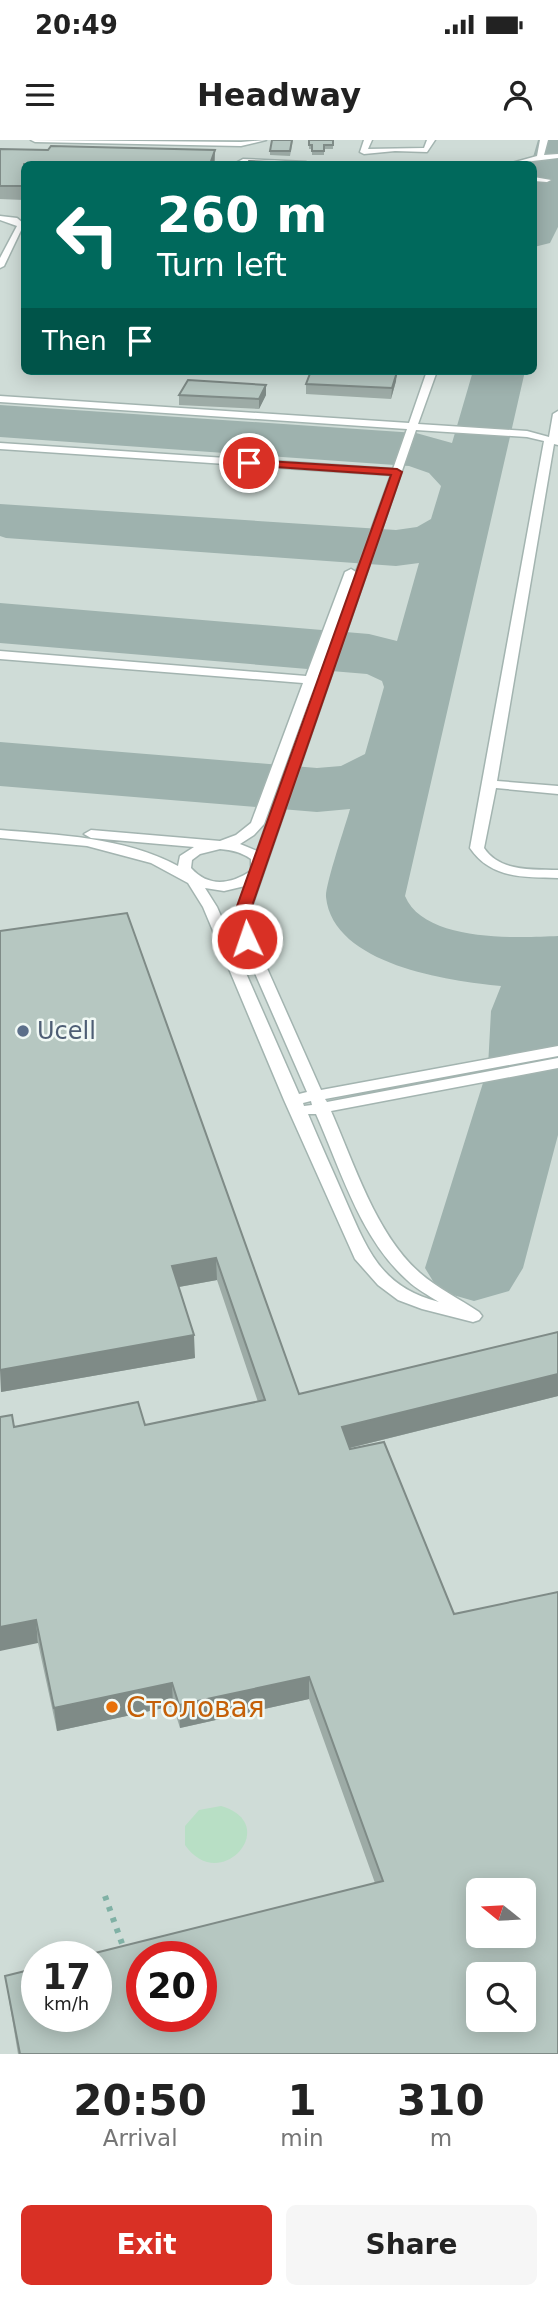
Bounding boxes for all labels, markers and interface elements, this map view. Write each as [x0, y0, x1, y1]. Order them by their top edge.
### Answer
text: 20:49 [35, 10, 118, 40]
icon: menu [21, 76, 59, 114]
text: Headway [197, 76, 361, 114]
icon: person [499, 76, 537, 114]
text: 260 m [157, 187, 327, 244]
icon: left [42, 189, 133, 280]
text: Turn left [157, 246, 287, 284]
icon: arrive [121, 322, 159, 360]
text: Then [42, 326, 107, 356]
pin [219, 433, 279, 493]
icon: arrive [230, 444, 268, 482]
position arrow [210, 902, 284, 976]
place label: Ucell [37, 1017, 96, 1045]
marker: Ucell [15, 1023, 31, 1039]
place label: Столовая [126, 1691, 265, 1724]
marker: Столовая [104, 1699, 120, 1715]
north arrow [466, 1878, 536, 1948]
map controls [466, 1878, 536, 2032]
speed limit sign: 20 [126, 1941, 217, 2032]
text: 17 [42, 1957, 91, 1997]
button: search [466, 1962, 536, 2032]
text: km/h [44, 1993, 89, 2014]
text: 20:50 [73, 2076, 207, 2125]
text: 1 [287, 2076, 317, 2125]
text: 310 [397, 2076, 485, 2125]
text: Arrival [103, 2125, 178, 2151]
text: min [280, 2125, 324, 2151]
text: m [430, 2125, 452, 2151]
button: Exit [21, 2205, 272, 2285]
button: Share [286, 2205, 537, 2285]

